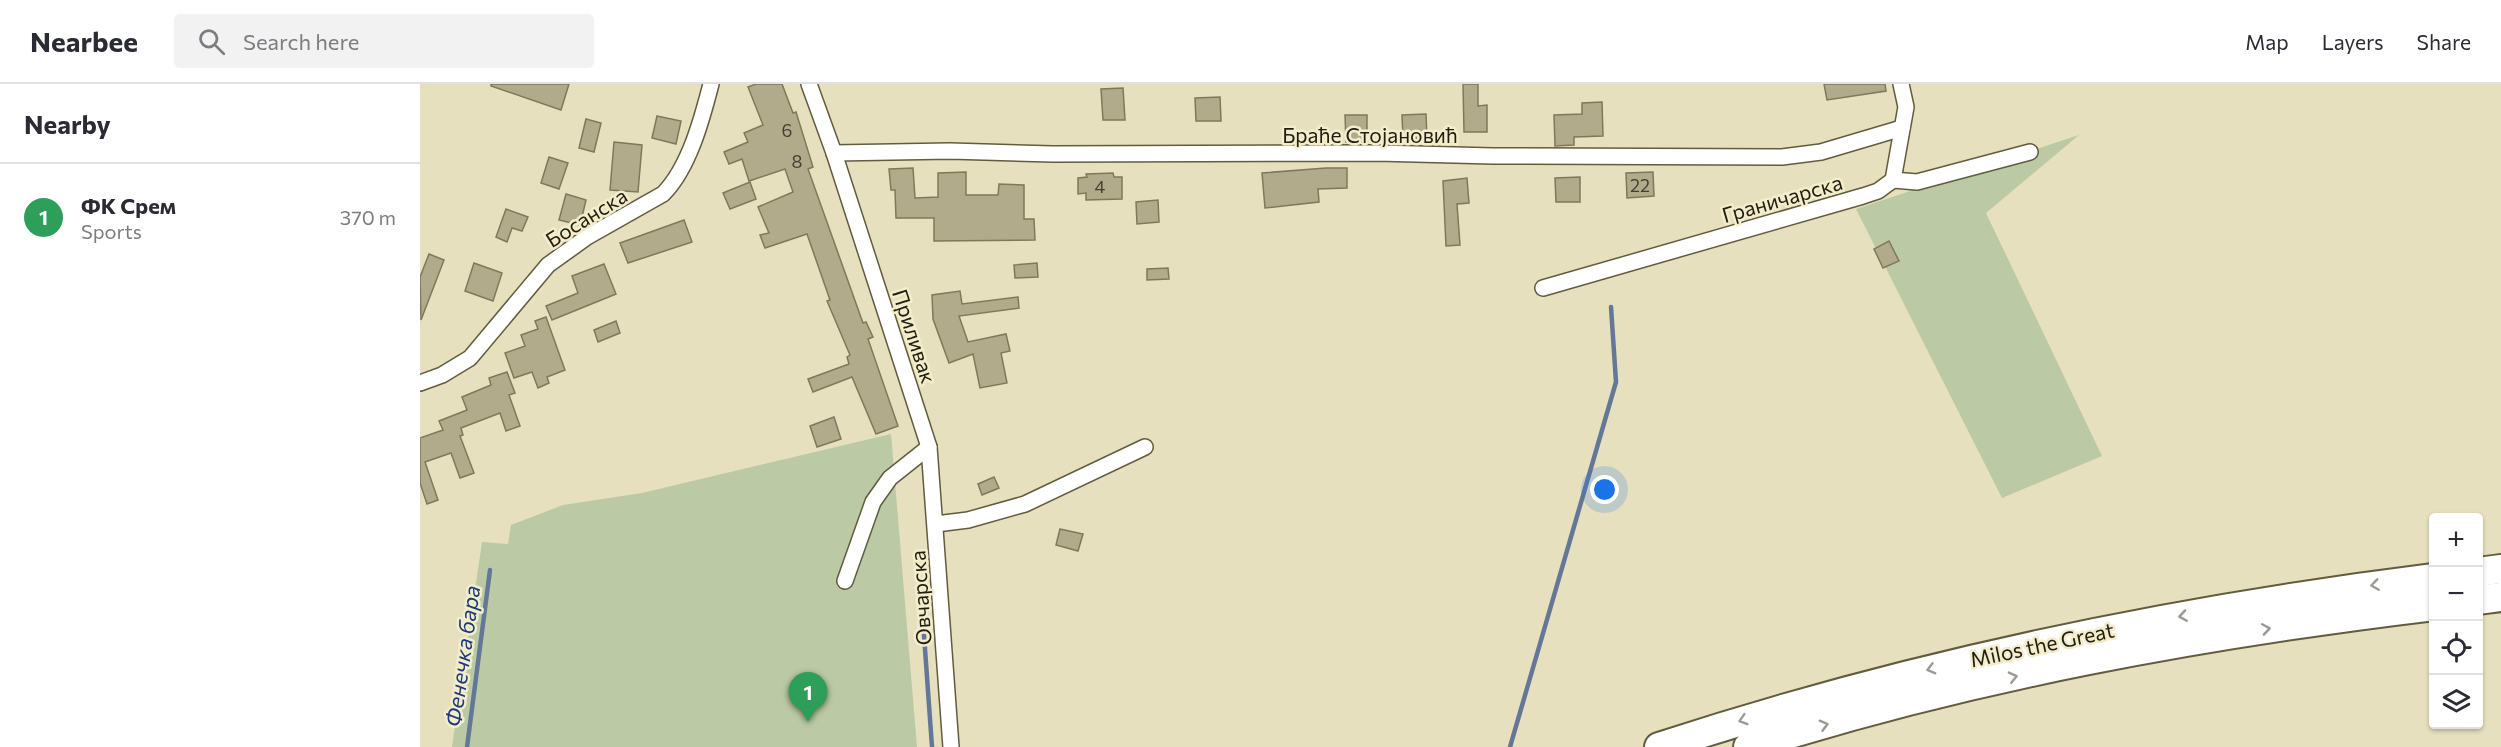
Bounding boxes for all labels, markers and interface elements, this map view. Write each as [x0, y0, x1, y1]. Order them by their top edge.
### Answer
search box [174, 14, 594, 68]
text: Nearbee [30, 24, 138, 58]
icon: search [195, 25, 228, 58]
text: Search here [243, 28, 359, 55]
text: Map [2245, 29, 2289, 54]
text: Layers [2322, 29, 2384, 54]
text: Share [2417, 29, 2471, 54]
text: Nearby [24, 108, 111, 139]
house number: 6 [782, 119, 792, 141]
street label: Браће Стојановић [1282, 122, 1458, 147]
house number: 8 [792, 150, 803, 172]
street label: Граничарска [1719, 169, 1845, 227]
house number: 22 [1630, 174, 1650, 196]
house number: 4 [1095, 175, 1106, 197]
street label: Босанска [541, 182, 631, 252]
text: ФК Срем [81, 192, 176, 219]
text: 1 [39, 205, 48, 229]
text: 370 m [340, 205, 396, 229]
text: Sports [81, 219, 142, 243]
street label: Приливак [888, 286, 942, 386]
your location [1590, 475, 1619, 504]
map controls [2429, 513, 2483, 729]
button: + [2429, 513, 2483, 567]
street label: Овчарска [904, 550, 936, 646]
button: − [2429, 567, 2483, 621]
one-way arrow [2371, 579, 2380, 591]
water label: Фенечка бара [439, 584, 485, 728]
one-way arrow [2178, 609, 2188, 622]
street label: Milos the Great [1968, 617, 2116, 671]
button: locate [2429, 621, 2483, 675]
one-way arrow [2261, 623, 2271, 636]
one-way arrow [1926, 661, 1936, 674]
one-way arrow [2008, 671, 2018, 684]
pin: 1 [788, 672, 828, 722]
button: layers [2429, 675, 2483, 729]
one-way arrow [1738, 713, 1749, 726]
one-way arrow [1818, 720, 1829, 732]

